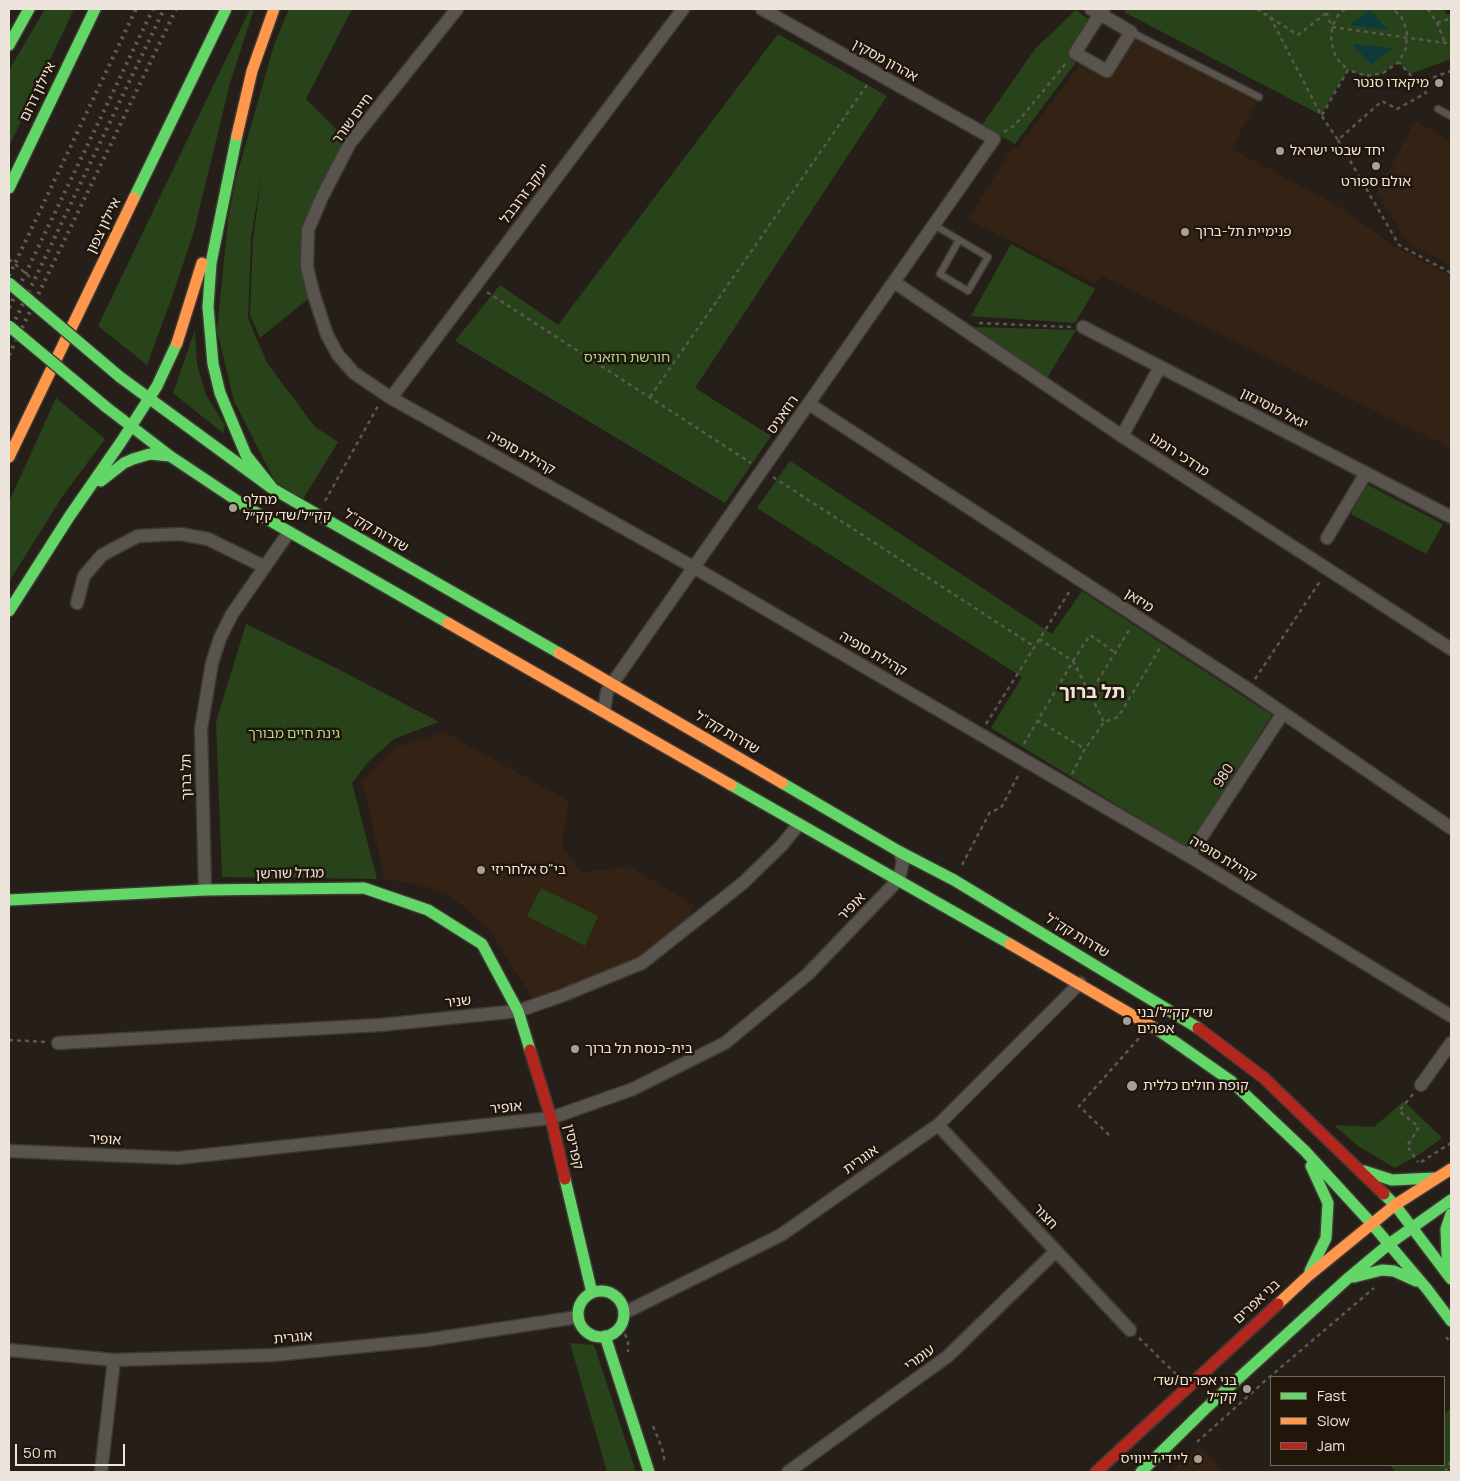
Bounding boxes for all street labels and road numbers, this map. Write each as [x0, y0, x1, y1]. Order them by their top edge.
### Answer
street label: אהרון מסקין [849, 36, 921, 86]
street label: איילון דרום [16, 60, 60, 124]
street label: חיים שורר [329, 91, 377, 147]
street label: יעקב זרובבל [497, 160, 553, 228]
street label: איילון צפון [83, 195, 125, 257]
street label: יגאל מוסינזון [1237, 385, 1311, 433]
street label: רוזאניס [764, 393, 802, 437]
street label: קהילת סופיה [484, 427, 558, 479]
street label: מרדכי רומנו [1146, 429, 1212, 481]
street label: שדרות קק"ל [341, 506, 411, 556]
street label: מיזאן [1121, 585, 1157, 617]
street label: קהילת סופיה [836, 628, 910, 680]
street label: שדרות קק"ל [692, 708, 762, 758]
street label: תל ברוך [178, 754, 196, 800]
street label: 980 [1210, 761, 1238, 791]
street label: קהילת סופיה [1186, 832, 1260, 886]
street label: מגדל שורשן [256, 865, 324, 883]
street label: אופיר [835, 890, 869, 924]
street label: שדרות קק"ל [1042, 910, 1112, 962]
street label: שניר [444, 992, 472, 1012]
street label: אופיר [489, 1098, 523, 1118]
street label: קפריסין [560, 1123, 586, 1171]
street label: אופיר [89, 1131, 121, 1149]
street label: אוגרית [840, 1142, 882, 1178]
street label: חצור [1029, 1201, 1061, 1233]
street label: בני אפרים [1230, 1276, 1284, 1328]
street label: אוגרית [273, 1328, 313, 1348]
street label: עומרי [902, 1341, 938, 1375]

